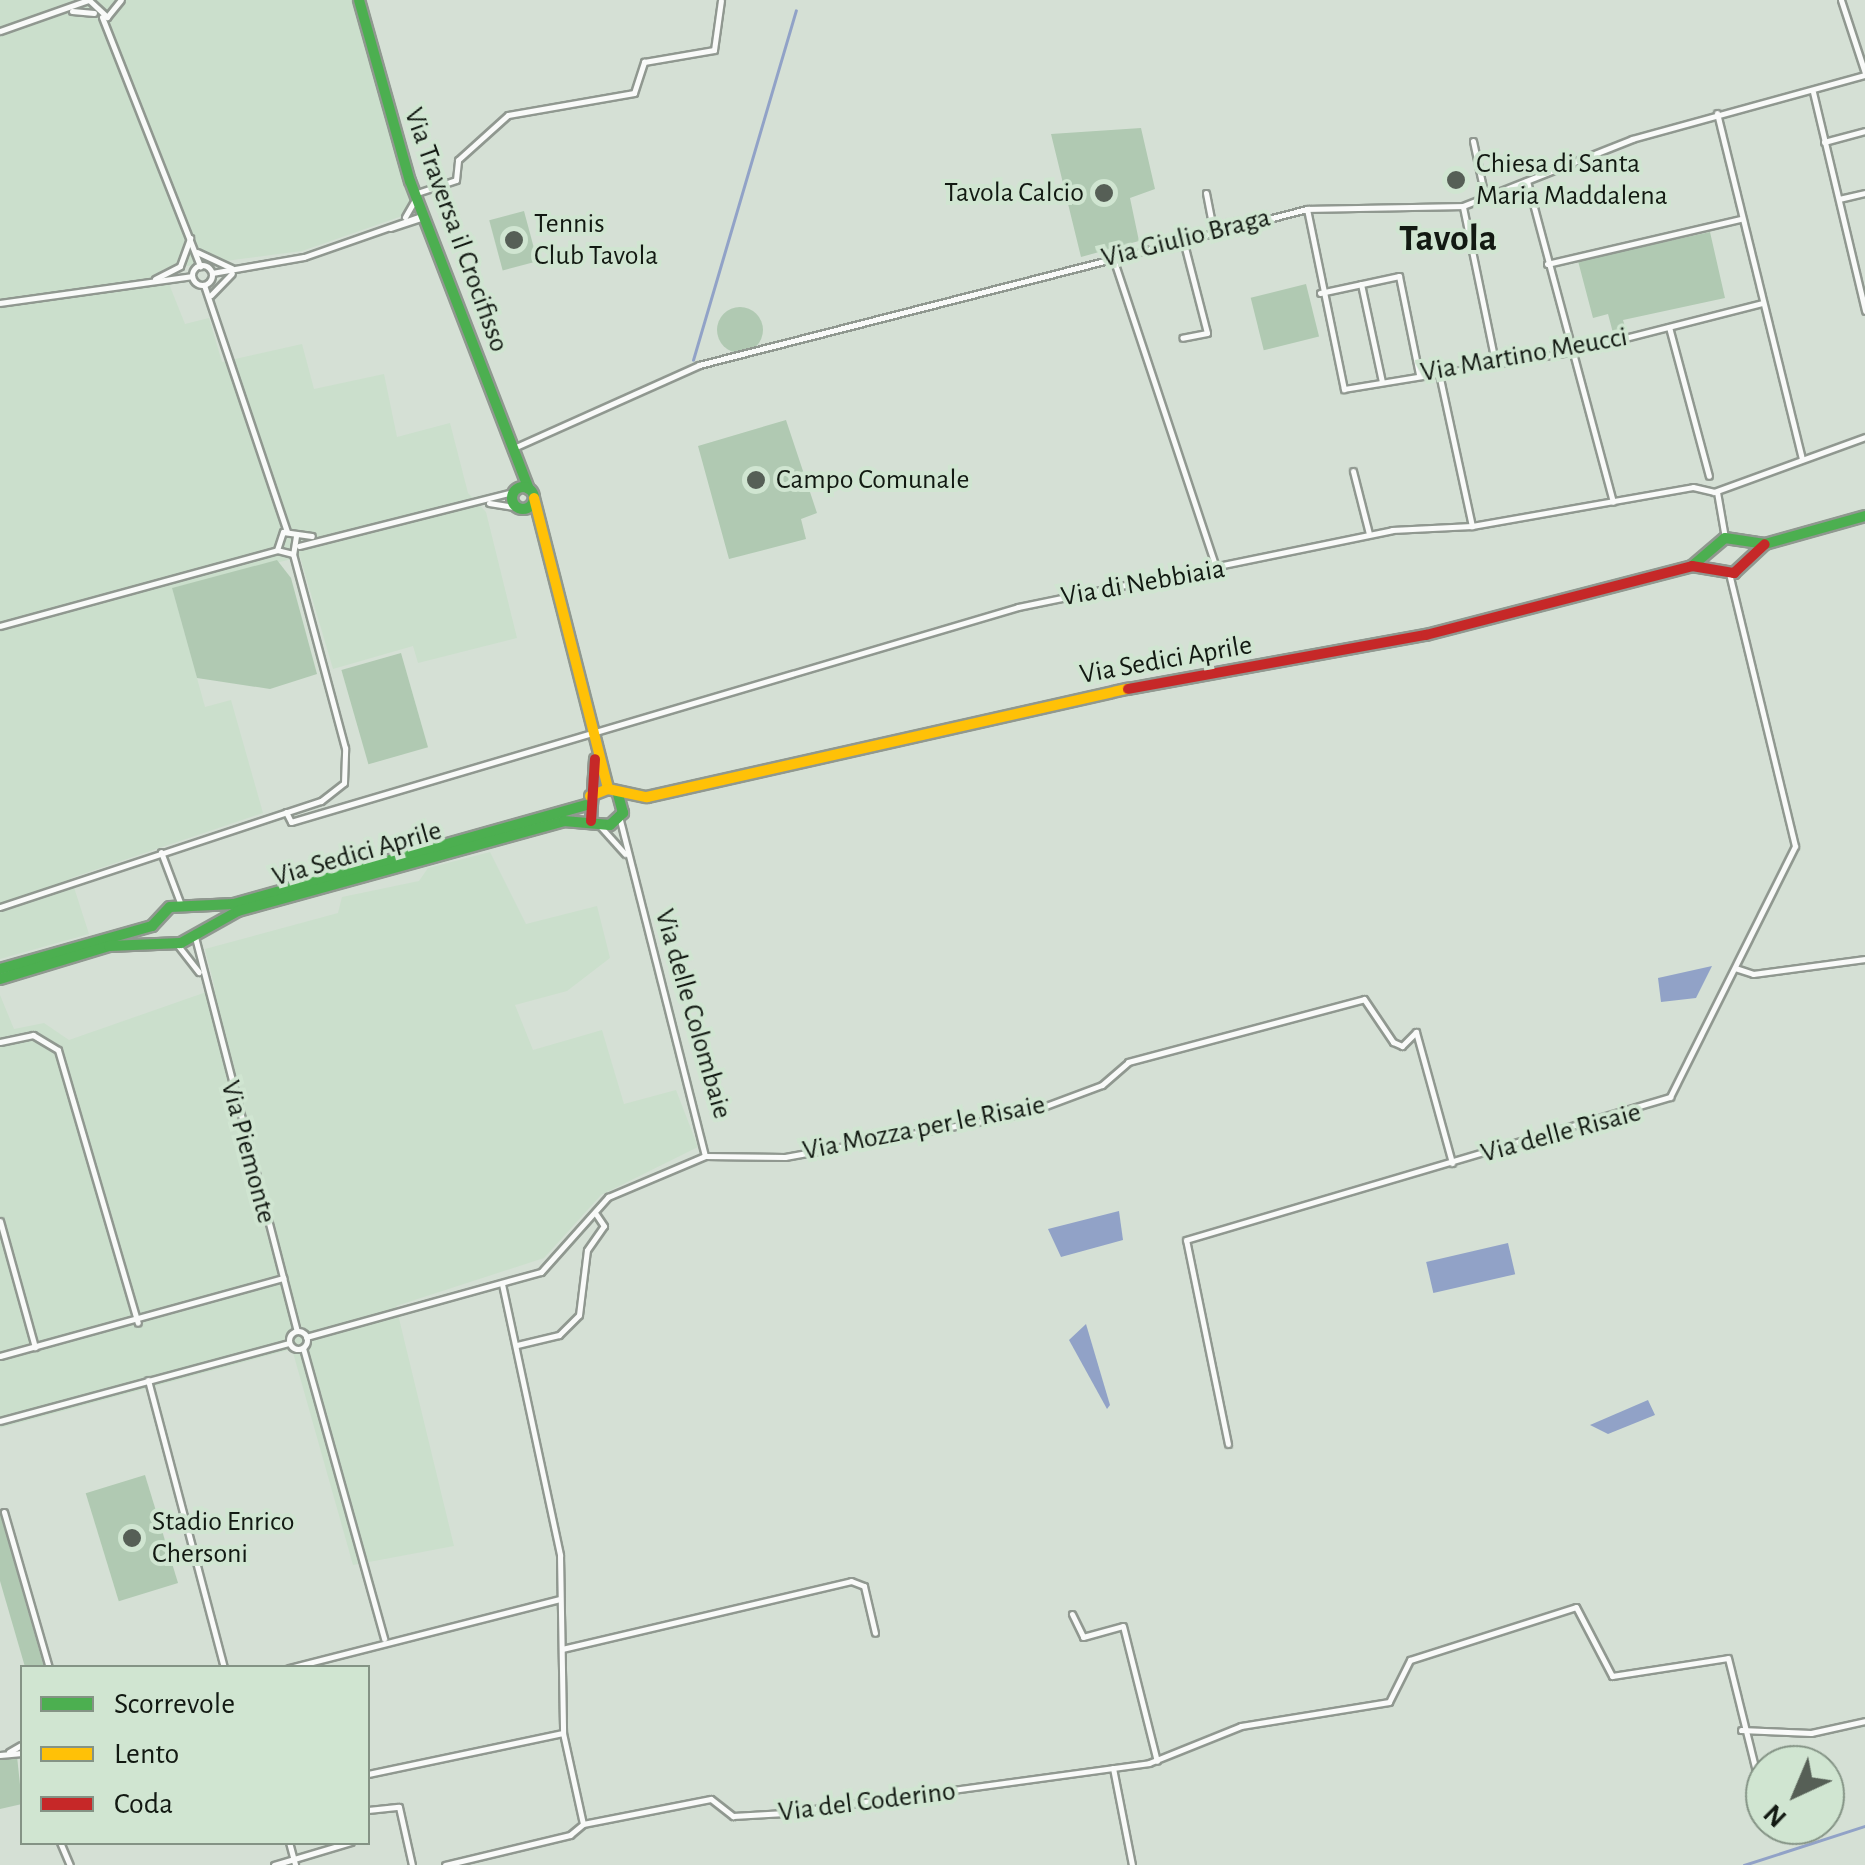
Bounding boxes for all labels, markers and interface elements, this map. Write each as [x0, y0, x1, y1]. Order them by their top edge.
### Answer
street label: Via Traversa il Crocifisso [396, 103, 516, 357]
place label: Chiesa di Santa Maria Maddalena [1476, 147, 1668, 213]
marker: Chiesa di Santa Maria Maddalena [1445, 169, 1467, 191]
place label: Tavola Calcio [944, 176, 1084, 210]
marker: Tavola Calcio [1093, 182, 1115, 204]
street label: Via Giulio Braga [1098, 201, 1274, 275]
place label: Tennis Club Tavola [534, 207, 658, 273]
district label: Tavola [1399, 217, 1497, 263]
marker: Tennis Club Tavola [503, 229, 525, 251]
street label: Via Martino Meucci [1418, 320, 1630, 390]
place label: Campo Comunale [776, 463, 969, 497]
marker: Campo Comunale [745, 469, 767, 491]
street label: Via di Nebbiaia [1058, 552, 1228, 614]
street label: Via Sedici Aprile [1077, 628, 1255, 692]
street label: Via Sedici Aprile [269, 814, 445, 894]
street label: Via delle Colombaie [647, 905, 739, 1123]
street label: Via Piemonte [213, 1077, 283, 1227]
street label: Via Mozza per le Risaie [800, 1088, 1048, 1168]
street label: Via delle Risaie [1477, 1096, 1645, 1170]
place label: Stadio Enrico Chersoni [152, 1505, 294, 1571]
marker: Stadio Enrico Chersoni [121, 1527, 143, 1549]
legend [20, 1665, 370, 1845]
text: Scorrevole [114, 1689, 235, 1719]
text: Lento [114, 1739, 179, 1769]
north arrow [1745, 1745, 1845, 1845]
street label: Via del Coderino [776, 1774, 958, 1830]
text: Coda [114, 1789, 173, 1819]
text: N [1759, 1798, 1792, 1832]

